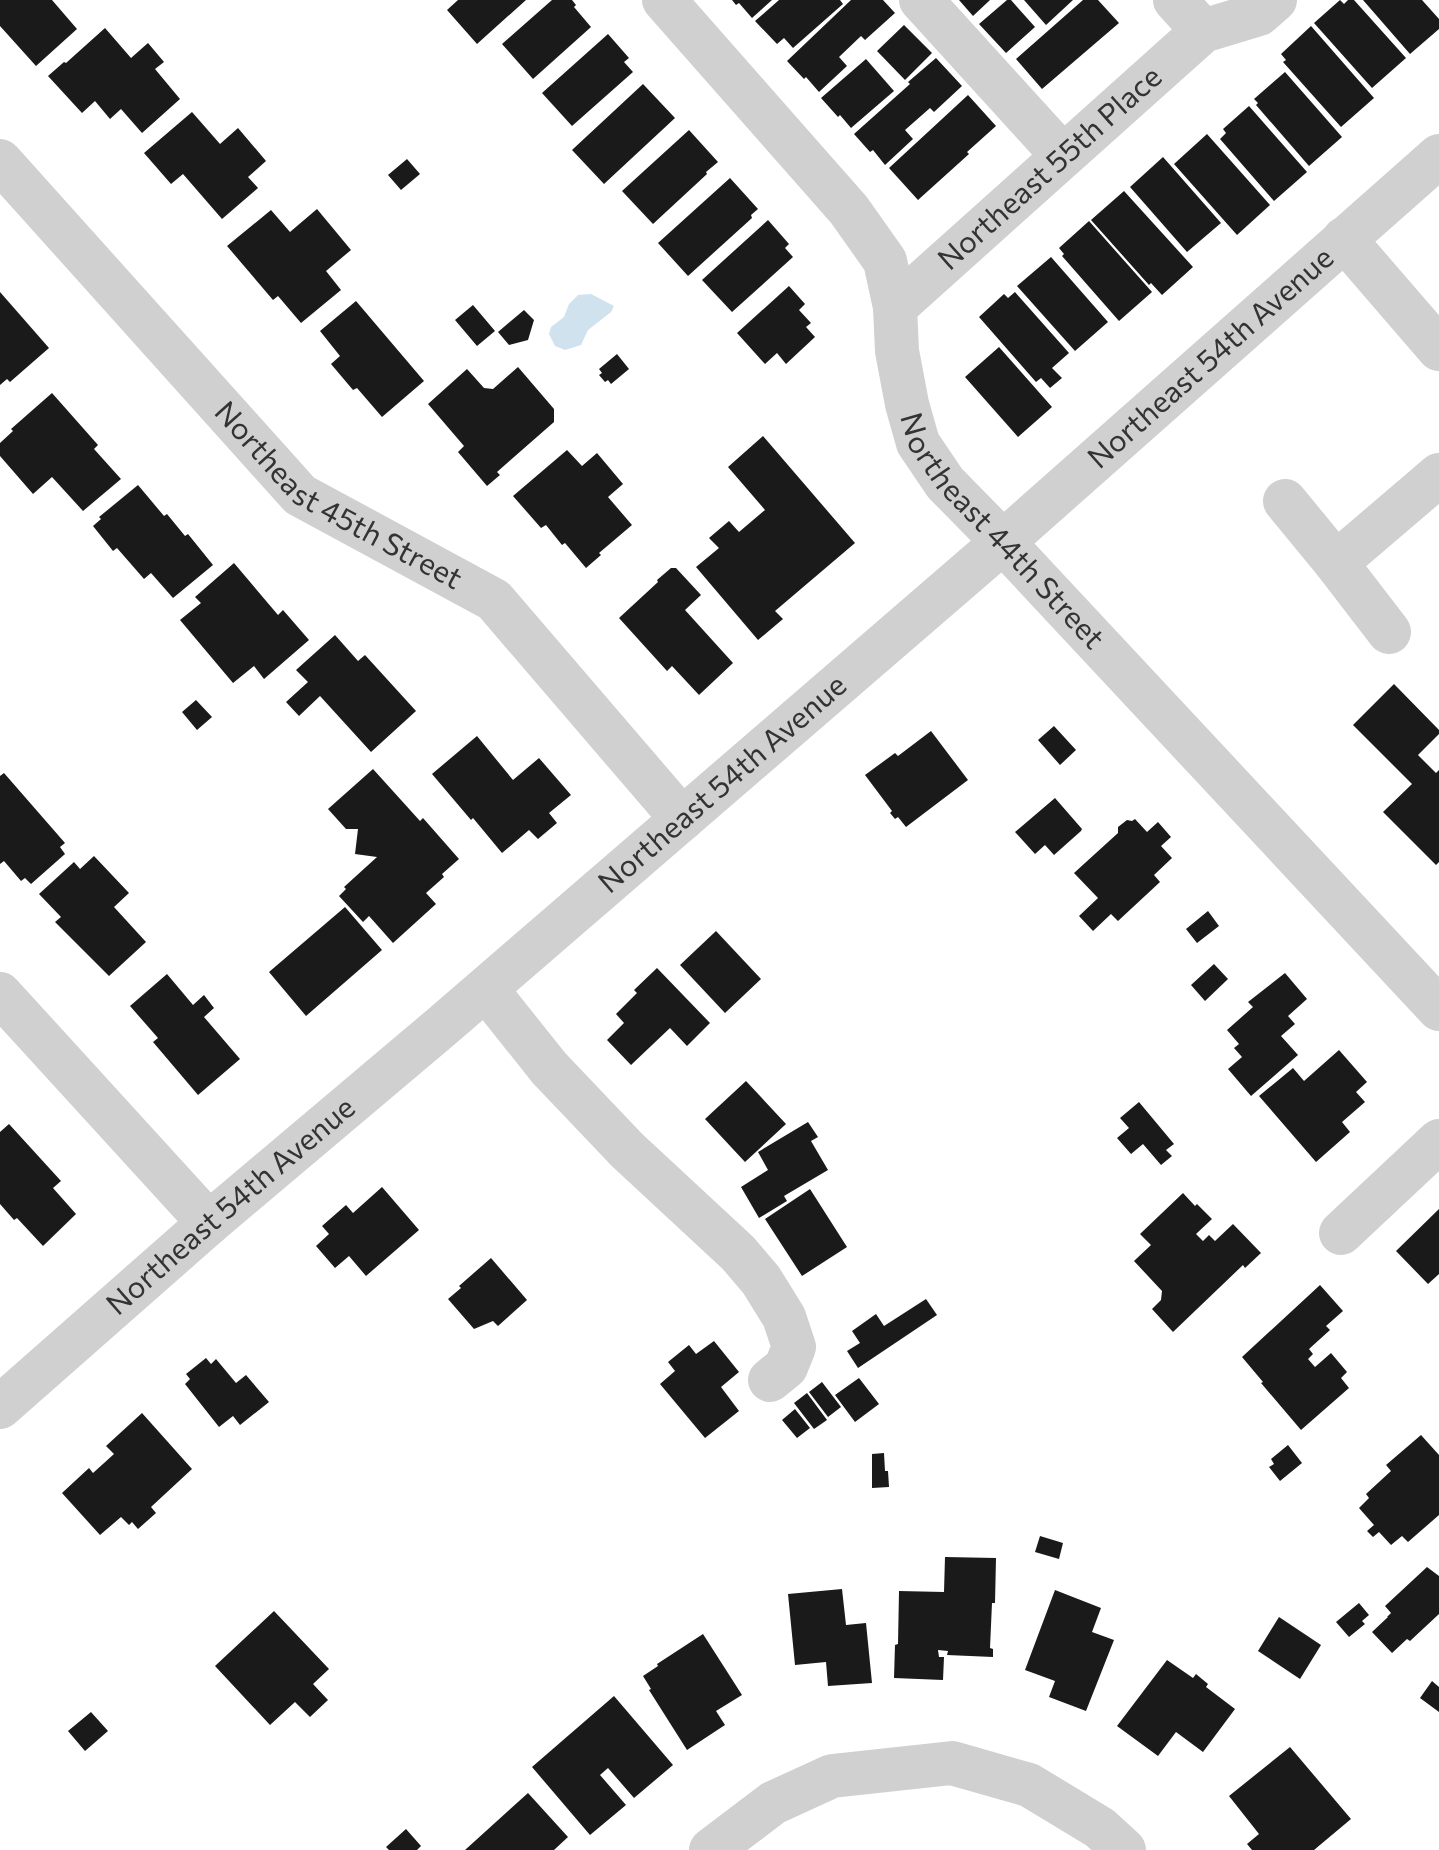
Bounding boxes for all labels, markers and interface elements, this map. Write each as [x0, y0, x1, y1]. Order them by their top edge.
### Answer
street label: Northeast 55th Place [929, 57, 1168, 276]
street label: Northeast 54th Avenue [1079, 238, 1340, 475]
street label: Northeast 45th Street [208, 392, 469, 595]
street label: Northeast 44th Street [894, 408, 1114, 655]
street label: Northeast 54th Avenue [589, 665, 853, 899]
street label: Northeast 54th Avenue [97, 1087, 361, 1321]

